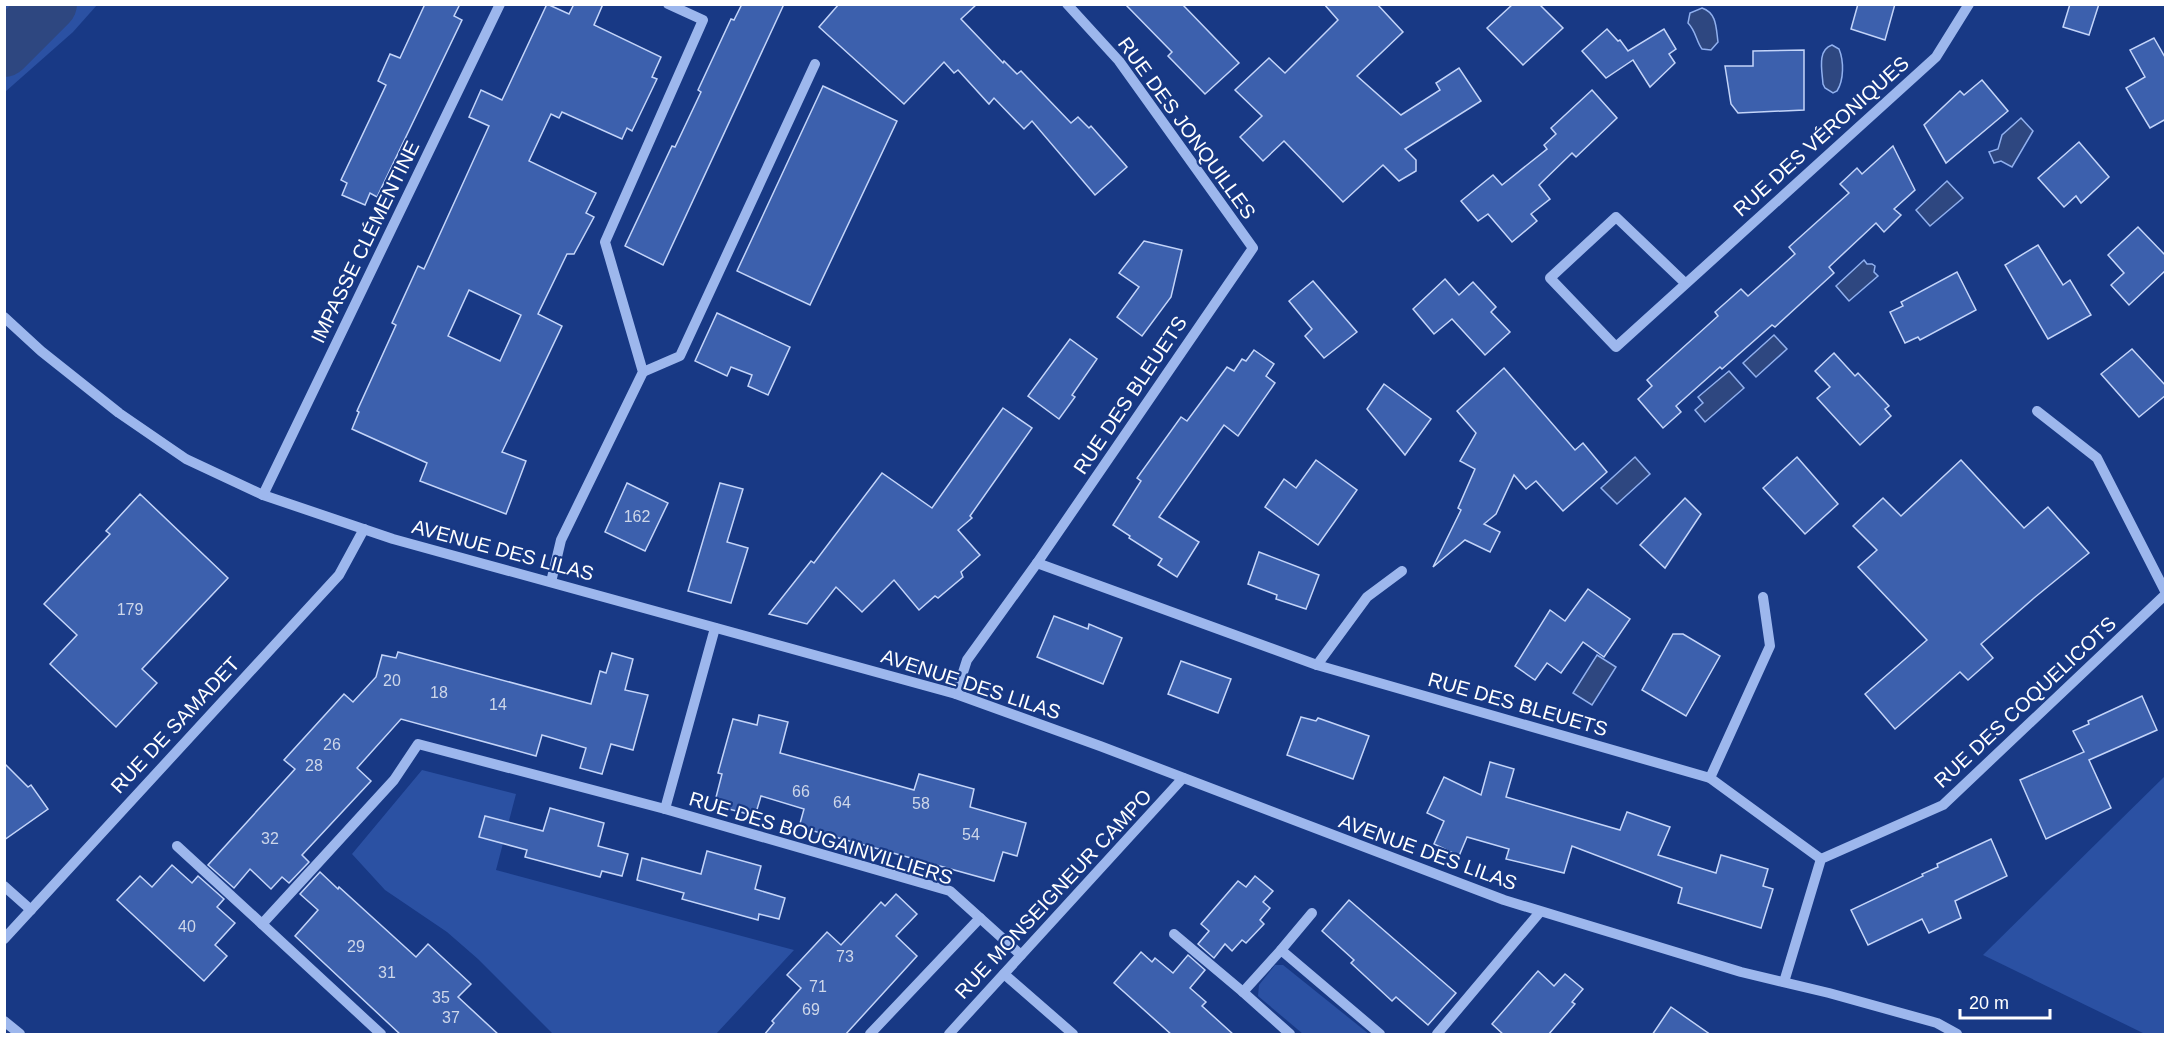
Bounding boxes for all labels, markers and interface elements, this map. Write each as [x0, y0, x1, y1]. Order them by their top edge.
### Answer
street label: RUE DES JONQUILLES [1114, 33, 1260, 223]
street label: RUE DES VÉRONIQUES [1729, 52, 1913, 220]
street label: IMPASSE CLÉMENTINE [306, 137, 424, 347]
street label: RUE DES BLEUETS [1069, 312, 1191, 478]
house number: 162 [624, 508, 650, 525]
street label: AVENUE DES LILAS [410, 515, 596, 585]
house number: 179 [117, 601, 143, 618]
street label: RUE DES COQUELICOTS [1930, 612, 2120, 792]
street label: AVENUE DES LILAS [878, 645, 1064, 723]
street label: RUE DE SAMADET [106, 652, 244, 798]
street label: RUE DES BLEUETS [1426, 668, 1610, 740]
house number: 20 [383, 672, 401, 689]
house number: 18 [430, 684, 448, 701]
house number: 14 [489, 696, 507, 713]
house number: 26 [323, 736, 341, 753]
house number: 28 [305, 757, 323, 774]
house number: 66 [792, 783, 810, 800]
street label: RUE MONSEIGNEUR CAMPO [950, 785, 1156, 1003]
street label: RUE DES BOUGAINVILLIERS [687, 787, 955, 889]
house number: 64 [833, 794, 851, 811]
house number: 58 [912, 795, 930, 812]
street label: AVENUE DES LILAS [1336, 810, 1520, 894]
house number: 54 [962, 826, 980, 843]
house number: 32 [261, 830, 279, 847]
house number: 40 [178, 918, 196, 935]
house number: 29 [347, 938, 365, 955]
house number: 73 [836, 948, 854, 965]
house number: 31 [378, 964, 396, 981]
house number: 71 [809, 978, 827, 995]
scale bar [1960, 982, 2050, 1020]
house number: 35 [432, 989, 450, 1006]
text: 20 m [1969, 993, 2009, 1013]
house number: 69 [802, 1001, 820, 1018]
house number: 37 [442, 1009, 460, 1026]

